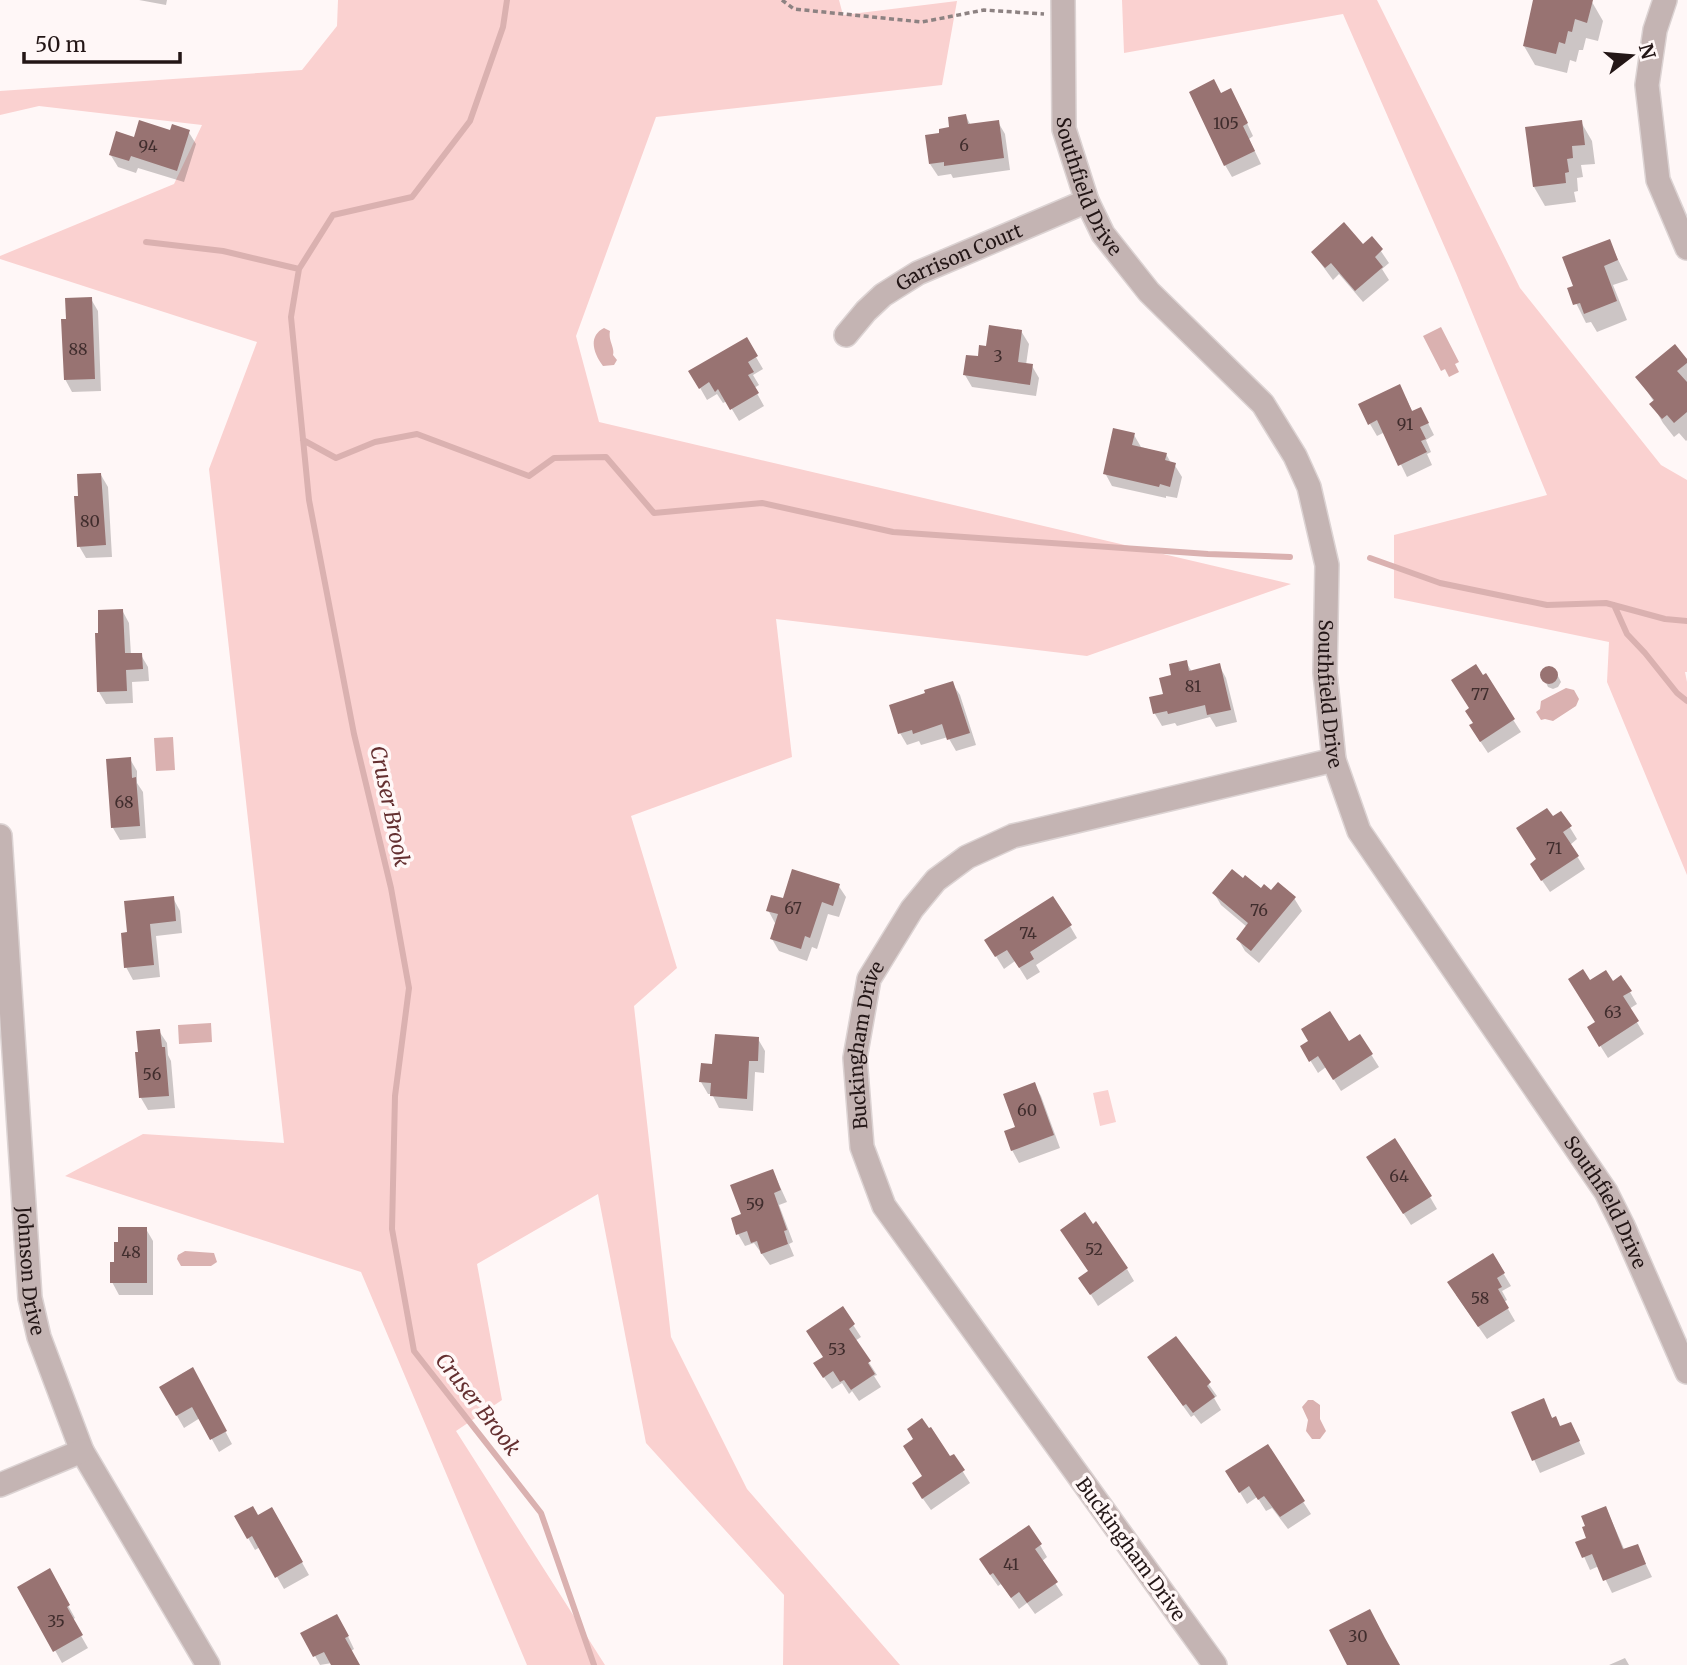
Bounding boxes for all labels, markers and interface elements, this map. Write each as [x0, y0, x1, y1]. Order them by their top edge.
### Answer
scale bar [24, 21, 180, 65]
north arrow [1596, 21, 1666, 91]
text: 50 m [35, 31, 86, 58]
text: N [1634, 41, 1661, 62]
house number: 105 [1213, 113, 1239, 133]
street label: Southfield Drive [1052, 117, 1127, 260]
house number: 6 [959, 135, 969, 155]
house number: 94 [138, 136, 158, 156]
street label: Garrison Court [891, 218, 1026, 296]
house number: 88 [68, 339, 88, 359]
house number: 3 [993, 346, 1003, 366]
house number: 91 [1397, 414, 1413, 434]
house number: 80 [80, 511, 100, 531]
street label: Southfield Drive [1313, 619, 1348, 771]
house number: 81 [1185, 676, 1201, 696]
house number: 77 [1471, 684, 1489, 704]
water label: Cruser Brook [364, 743, 416, 869]
house number: 68 [114, 792, 134, 812]
house number: 71 [1546, 838, 1562, 858]
house number: 67 [784, 898, 802, 918]
house number: 76 [1250, 900, 1268, 920]
house number: 74 [1019, 923, 1037, 943]
street label: Buckingham Drive [843, 956, 889, 1131]
house number: 63 [1604, 1002, 1622, 1022]
house number: 56 [143, 1064, 162, 1084]
house number: 60 [1017, 1100, 1037, 1120]
street label: Southfield Drive [1559, 1131, 1652, 1272]
house number: 64 [1389, 1166, 1409, 1186]
house number: 59 [746, 1194, 764, 1214]
street label: Johnson Drive [12, 1205, 50, 1338]
house number: 52 [1085, 1239, 1103, 1259]
house number: 48 [121, 1242, 141, 1262]
house number: 58 [1471, 1288, 1489, 1308]
house number: 53 [828, 1339, 846, 1359]
water label: Cruser Brook [430, 1347, 527, 1461]
street label: Buckingham Drive [1071, 1473, 1191, 1625]
house number: 41 [1003, 1554, 1019, 1574]
house number: 35 [47, 1611, 65, 1631]
house number: 30 [1348, 1626, 1368, 1646]

